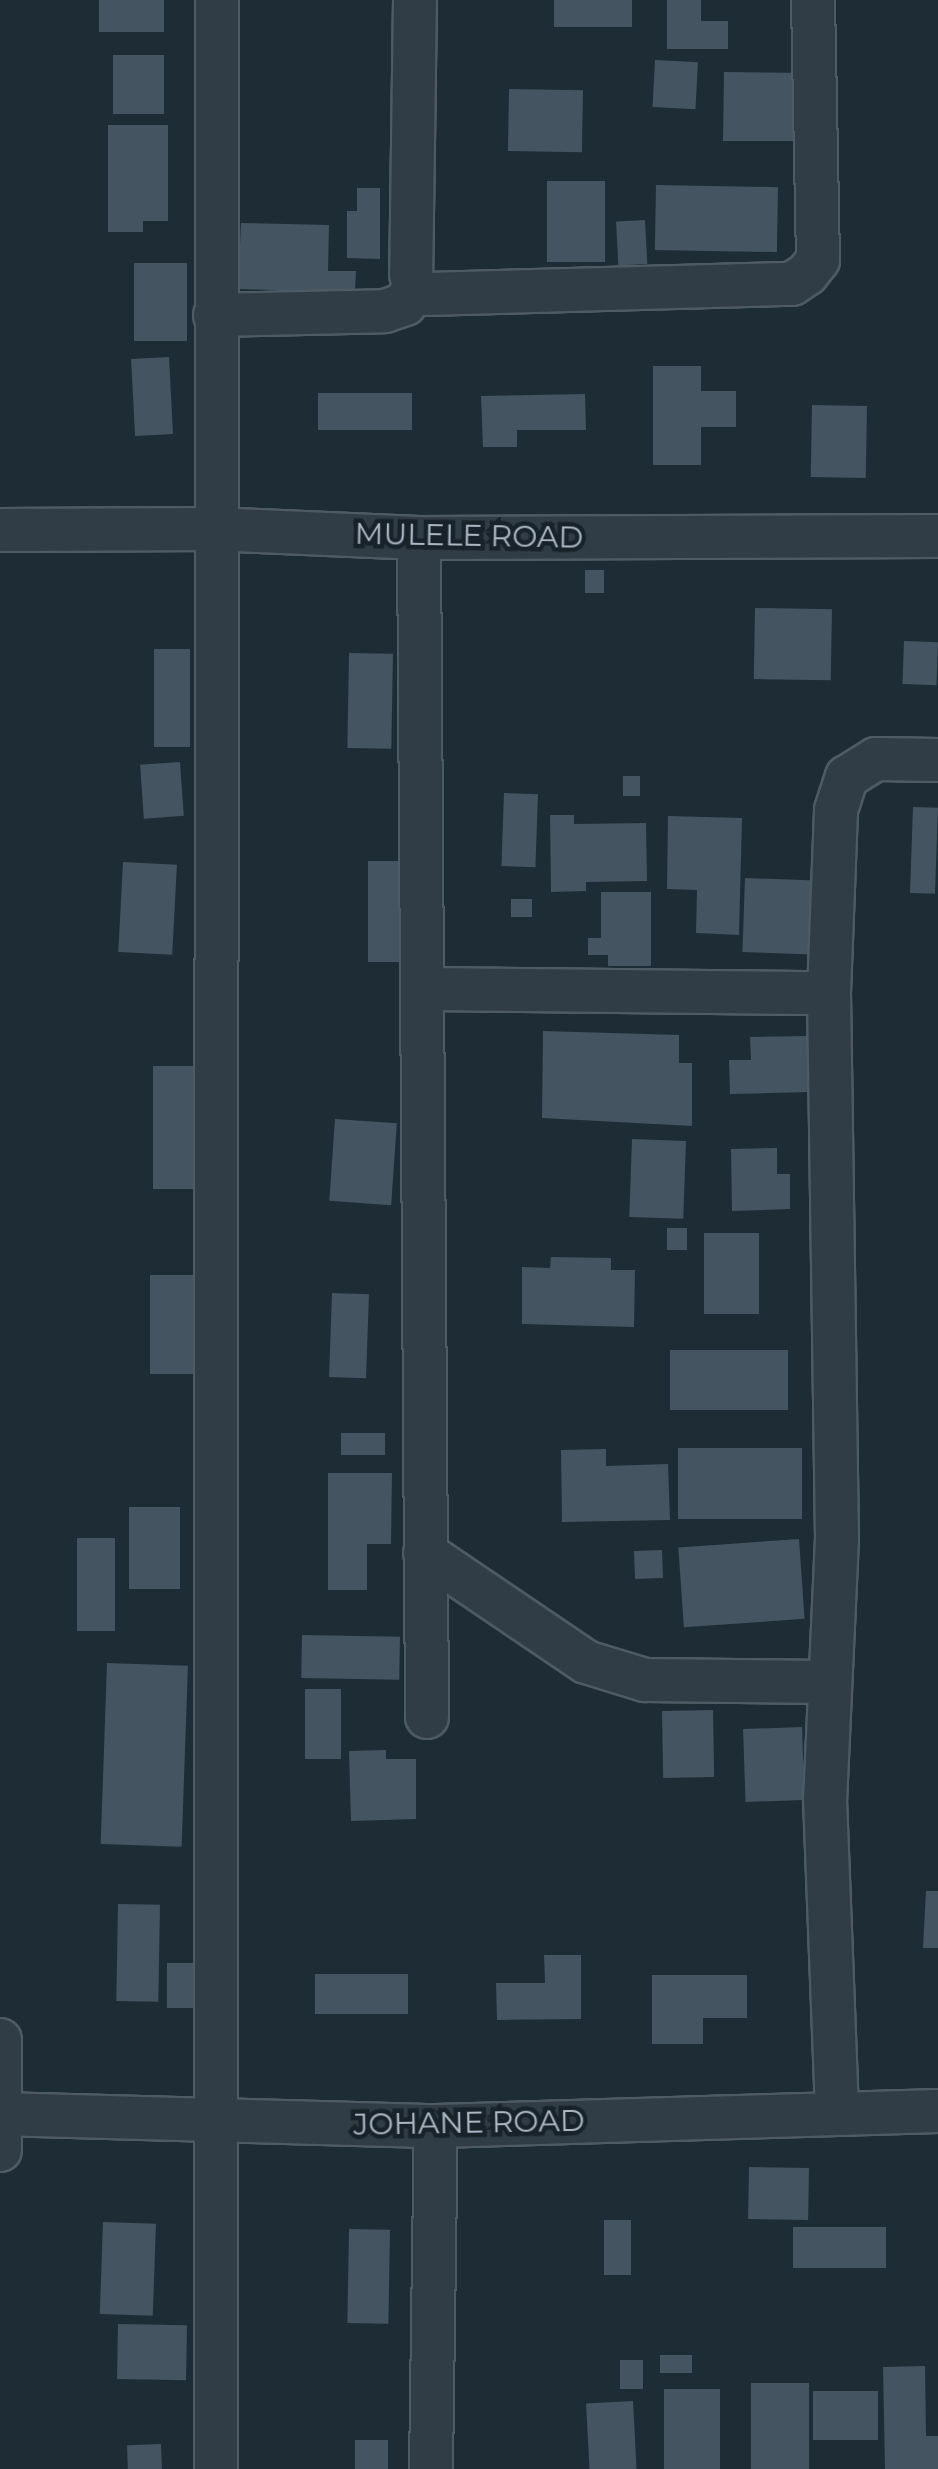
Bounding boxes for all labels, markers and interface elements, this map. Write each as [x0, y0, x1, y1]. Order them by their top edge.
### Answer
street label: MULELE ROAD [354, 516, 584, 556]
street label: JOHANE ROAD [353, 2103, 585, 2143]

